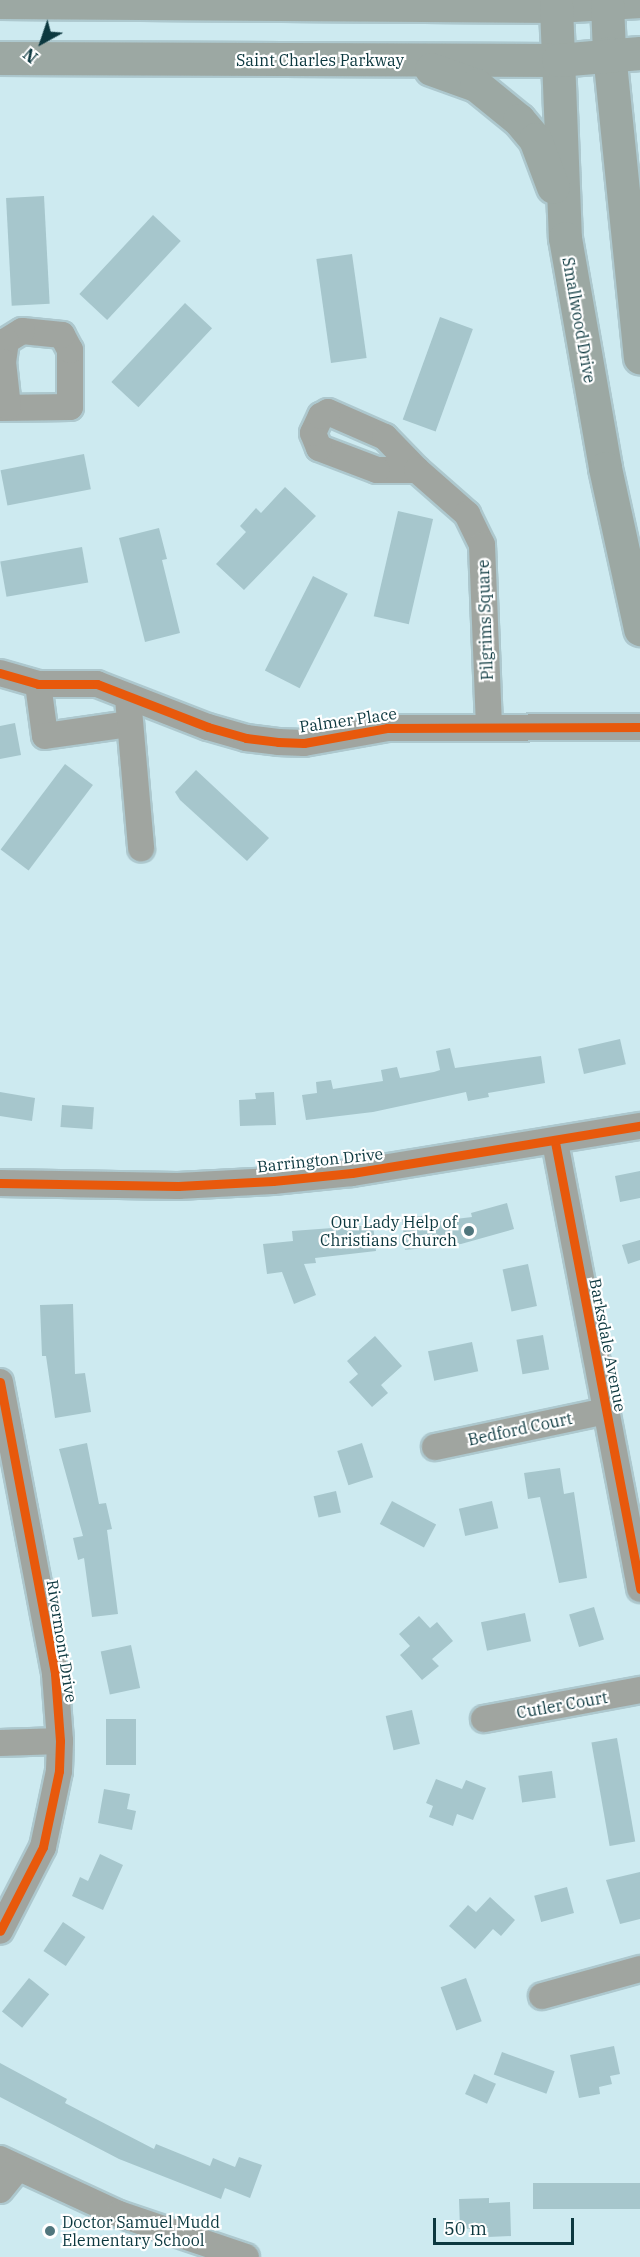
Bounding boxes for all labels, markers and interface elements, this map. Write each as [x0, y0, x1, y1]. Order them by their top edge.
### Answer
north arrow [12, 12, 72, 72]
text: N [19, 44, 42, 68]
street label: Saint Charles Parkway [236, 50, 404, 70]
street label: Smallwood Drive [558, 256, 600, 384]
street label: Pilgrims Square [473, 559, 497, 681]
street label: Palmer Place [298, 704, 398, 736]
street label: Barrington Drive [256, 1144, 384, 1176]
place label: Our Lady Help of Christians Church [320, 1212, 457, 1250]
marker: Our Lady Help of Christians Church [462, 1224, 476, 1238]
street label: Barksdale Avenue [586, 1277, 630, 1413]
street label: Bedford Court [466, 1409, 574, 1449]
street label: Rivermont Drive [43, 1578, 81, 1704]
street label: Cutler Court [515, 1688, 609, 1722]
scale bar [436, 2206, 577, 2244]
place label: Doctor Samuel Mudd Elementary School [62, 2212, 220, 2250]
text: 50 m [444, 2217, 487, 2240]
marker: Doctor Samuel Mudd Elementary School [43, 2224, 57, 2238]

